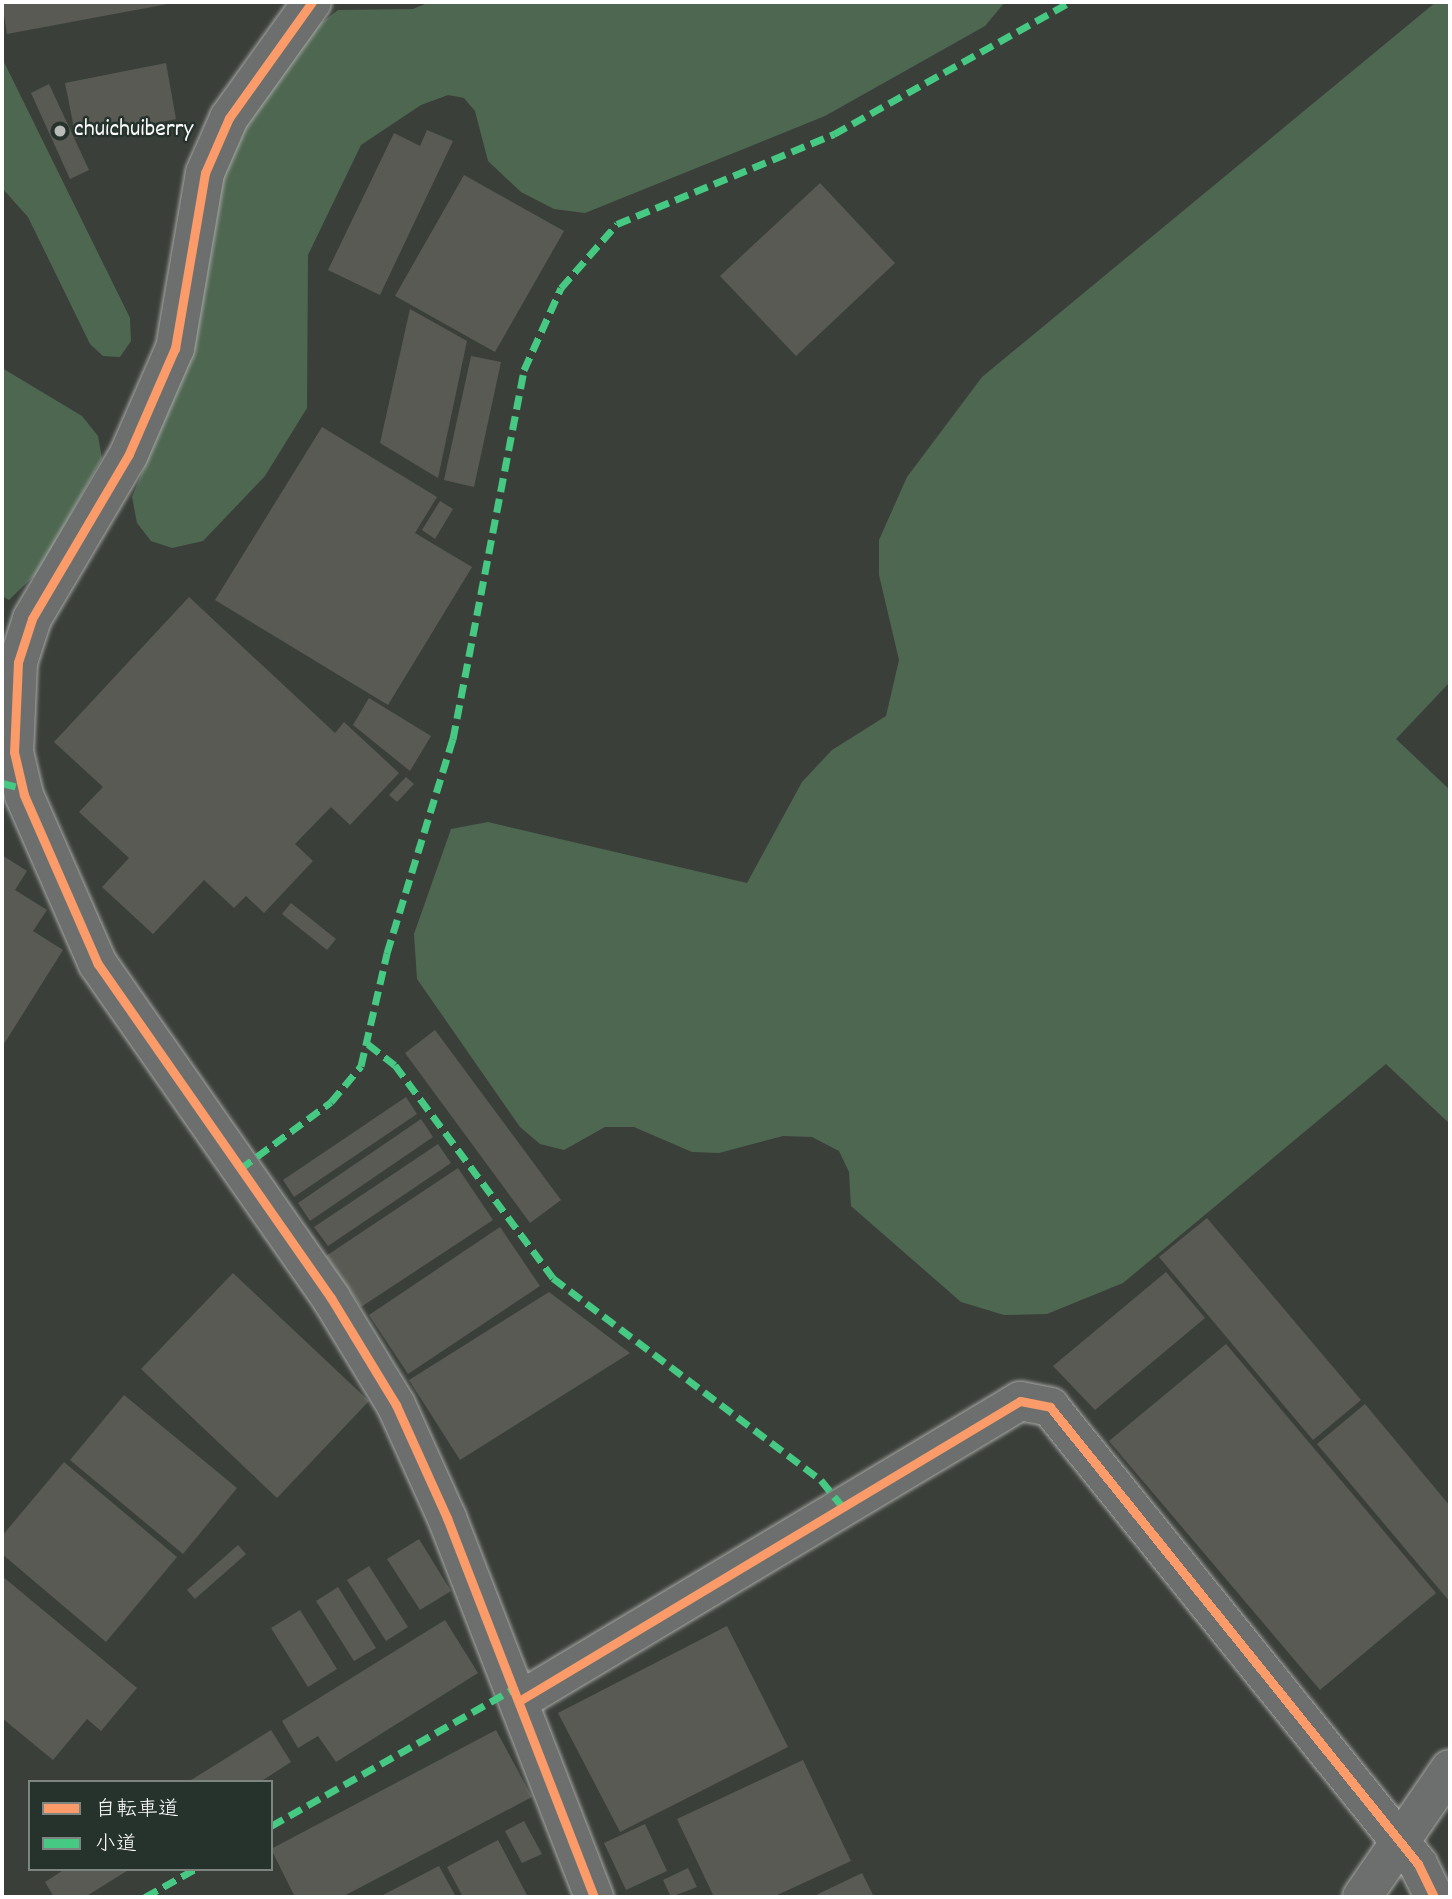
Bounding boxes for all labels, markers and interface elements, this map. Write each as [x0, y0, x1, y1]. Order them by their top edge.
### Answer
place label: chuichuiberry [74, 117, 193, 145]
marker: chuichuiberry [52, 123, 68, 139]
legend [28, 1780, 273, 1871]
text: 自転車道 [95, 1796, 179, 1826]
text: 小道 [95, 1831, 137, 1861]

